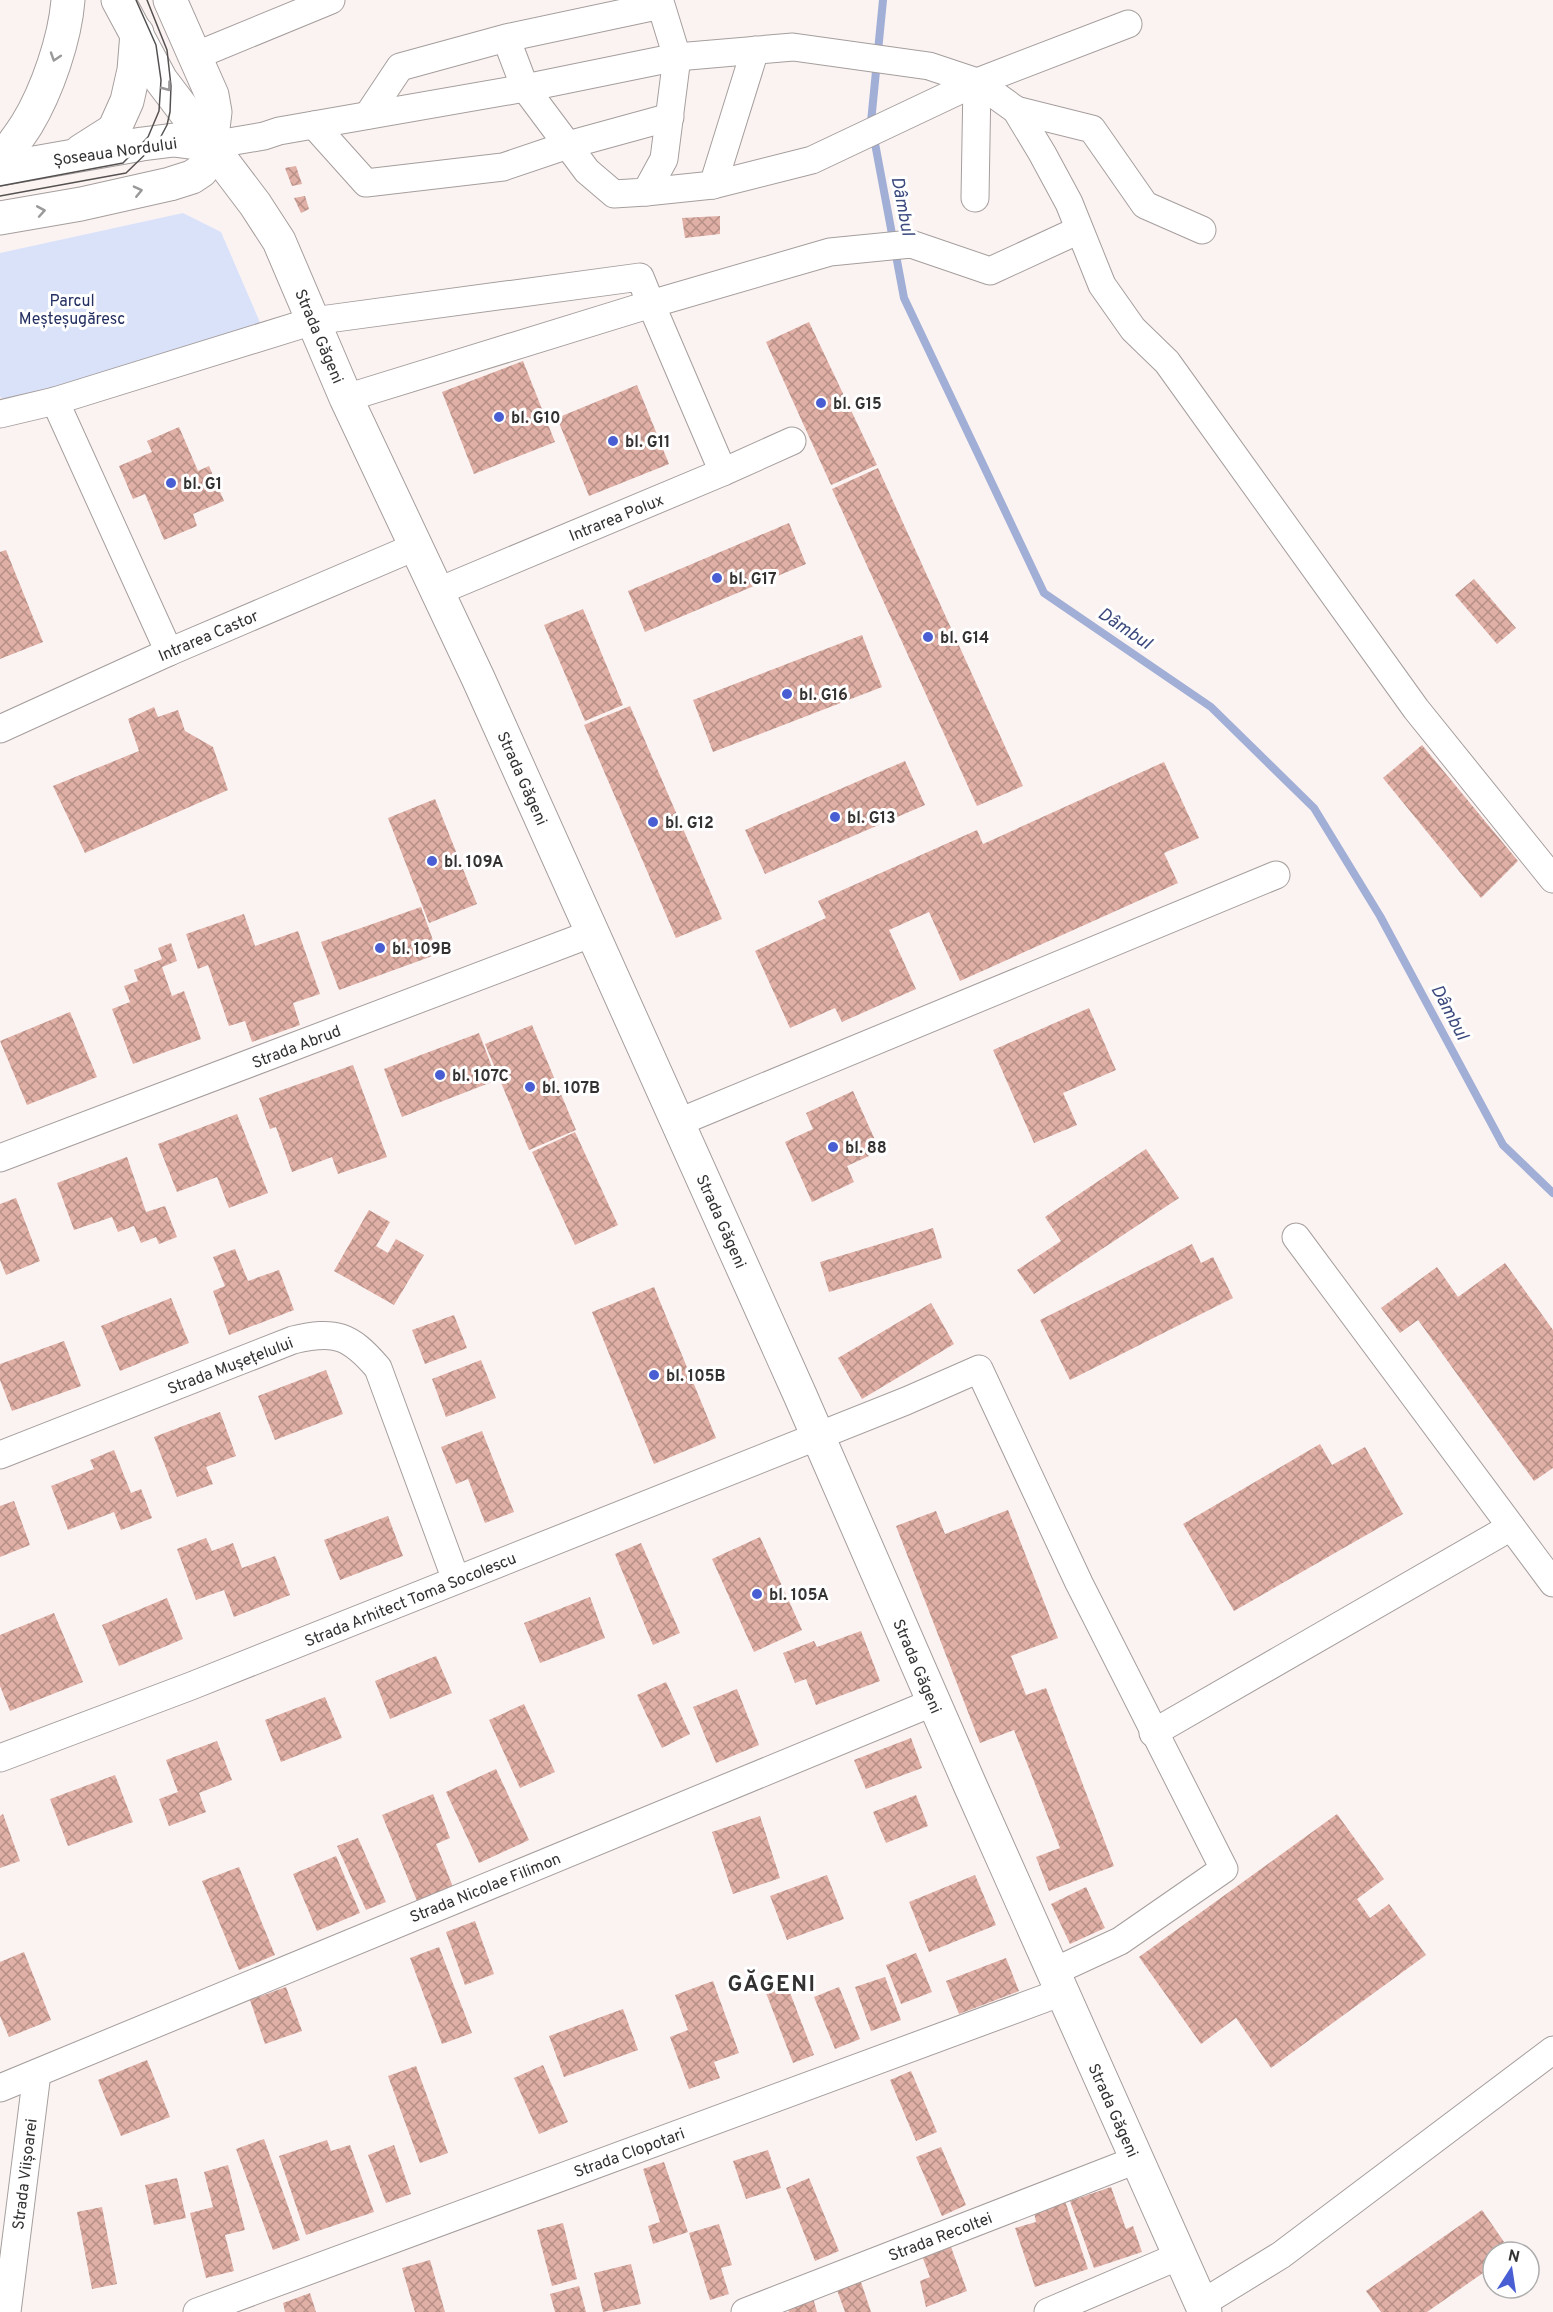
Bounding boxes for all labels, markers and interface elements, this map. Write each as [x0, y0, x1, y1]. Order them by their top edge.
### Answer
one-way arrow [50, 51, 62, 62]
one-way arrow [160, 81, 171, 92]
street label: Șoseaua Nordului [52, 134, 179, 172]
water label: Dâmbul [885, 175, 919, 239]
one-way arrow [133, 185, 143, 198]
one-way arrow [35, 205, 45, 218]
street label: Strada Găgeni [289, 286, 347, 387]
park label: Parcul Meșteșugăresc [19, 292, 125, 330]
place label: bl. G15 [833, 395, 882, 415]
marker: bl. G15 [814, 396, 828, 410]
place label: bl. G10 [511, 409, 561, 429]
marker: bl. G10 [492, 410, 506, 424]
place label: bl. G11 [625, 433, 670, 453]
marker: bl. G11 [606, 434, 620, 448]
place label: bl. G1 [183, 475, 222, 495]
marker: bl. G1 [164, 476, 178, 490]
street label: Intrarea Polux [566, 491, 667, 547]
place label: bl. G17 [729, 570, 777, 590]
marker: bl. G17 [710, 571, 724, 585]
water label: Dâmbul [1093, 603, 1157, 656]
street label: Intrarea Castor [156, 607, 262, 667]
place label: bl. G14 [940, 629, 989, 649]
marker: bl. G14 [921, 630, 935, 644]
place label: bl. G16 [799, 686, 848, 706]
marker: bl. G16 [780, 687, 794, 701]
street label: Strada Găgeni [492, 729, 551, 829]
place label: bl. G13 [847, 809, 896, 829]
marker: bl. G13 [828, 810, 842, 824]
place label: bl. G12 [665, 814, 714, 834]
marker: bl. G12 [646, 815, 660, 829]
place label: bl. 109A [444, 853, 504, 873]
marker: bl. 109A [425, 854, 439, 868]
place label: bl. 109B [392, 940, 452, 960]
marker: bl. 109B [373, 941, 387, 955]
water label: Dâmbul [1424, 981, 1474, 1046]
street label: Strada Abrud [249, 1022, 344, 1074]
place label: bl. 107C [452, 1067, 509, 1087]
marker: bl. 107C [433, 1068, 447, 1082]
place label: bl. 107B [542, 1079, 600, 1099]
marker: bl. 107B [523, 1080, 537, 1094]
place label: bl. 88 [845, 1139, 887, 1159]
marker: bl. 88 [826, 1140, 840, 1154]
street label: Strada Găgeni [691, 1172, 750, 1272]
street label: Strada Mușețelului [165, 1334, 296, 1400]
place label: bl. 105B [666, 1367, 726, 1387]
marker: bl. 105B [647, 1368, 661, 1382]
street label: Strada Arhitect Toma Socolescu [302, 1549, 520, 1653]
place label: bl. 105A [769, 1586, 829, 1606]
marker: bl. 105A [750, 1587, 764, 1601]
street label: Strada Găgeni [887, 1616, 945, 1717]
street label: Strada Nicolae Filimon [407, 1849, 564, 1928]
district label: GĂGENI [728, 1969, 816, 1999]
street label: Strada Găgeni [1083, 2061, 1142, 2161]
street label: Strada Viișoarei [9, 2117, 43, 2231]
street label: Strada Clopotari [571, 2125, 688, 2183]
street label: Strada Recoltei [886, 2209, 995, 2267]
north arrow [1481, 2240, 1541, 2300]
text: N [1506, 2246, 1521, 2268]

